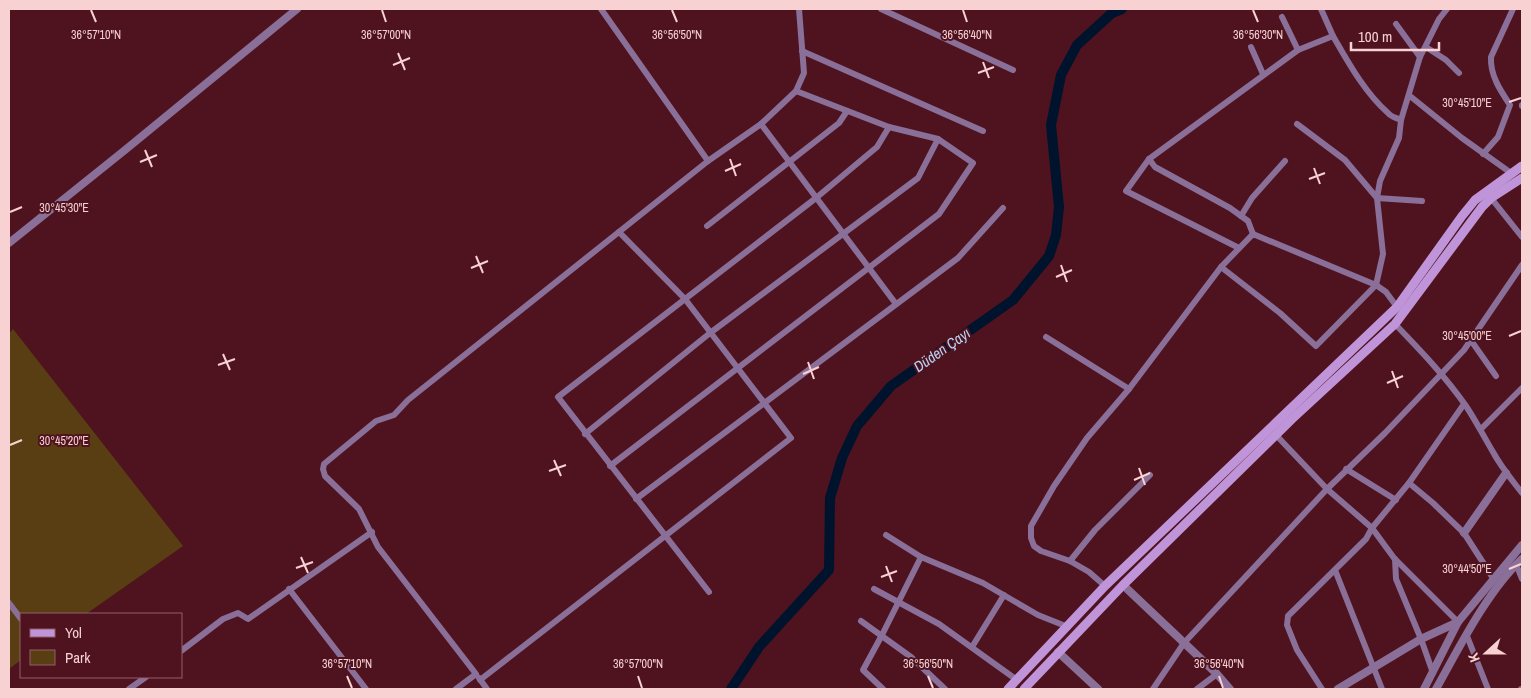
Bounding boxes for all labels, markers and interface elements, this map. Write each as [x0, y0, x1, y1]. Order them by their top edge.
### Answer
scale bar [1351, 20, 1438, 52]
text: 100 m [1358, 26, 1392, 47]
text: 36°57'10"N [71, 27, 121, 43]
text: 36°57'00"N [361, 27, 411, 43]
text: 36°56'50"N [652, 27, 702, 43]
text: 36°56'40"N [942, 27, 992, 43]
text: 36°56'30"N [1233, 27, 1283, 43]
text: 30°45'10"E [1442, 95, 1492, 111]
text: 30°45'30"E [39, 200, 89, 216]
water label: Düden Çayı [909, 322, 974, 377]
text: 30°45'00"E [1442, 328, 1492, 344]
text: 30°45'20"E [39, 433, 89, 449]
text: 30°44'50"E [1442, 561, 1492, 577]
legend [20, 613, 182, 678]
text: Yol [65, 622, 82, 643]
north arrow [1461, 628, 1511, 678]
text: Park [65, 647, 91, 668]
text: K [1464, 650, 1484, 665]
text: 36°57'10"N [322, 656, 372, 672]
text: 36°57'00"N [613, 656, 663, 672]
text: 36°56'50"N [903, 656, 953, 672]
text: 36°56'40"N [1194, 656, 1244, 672]

